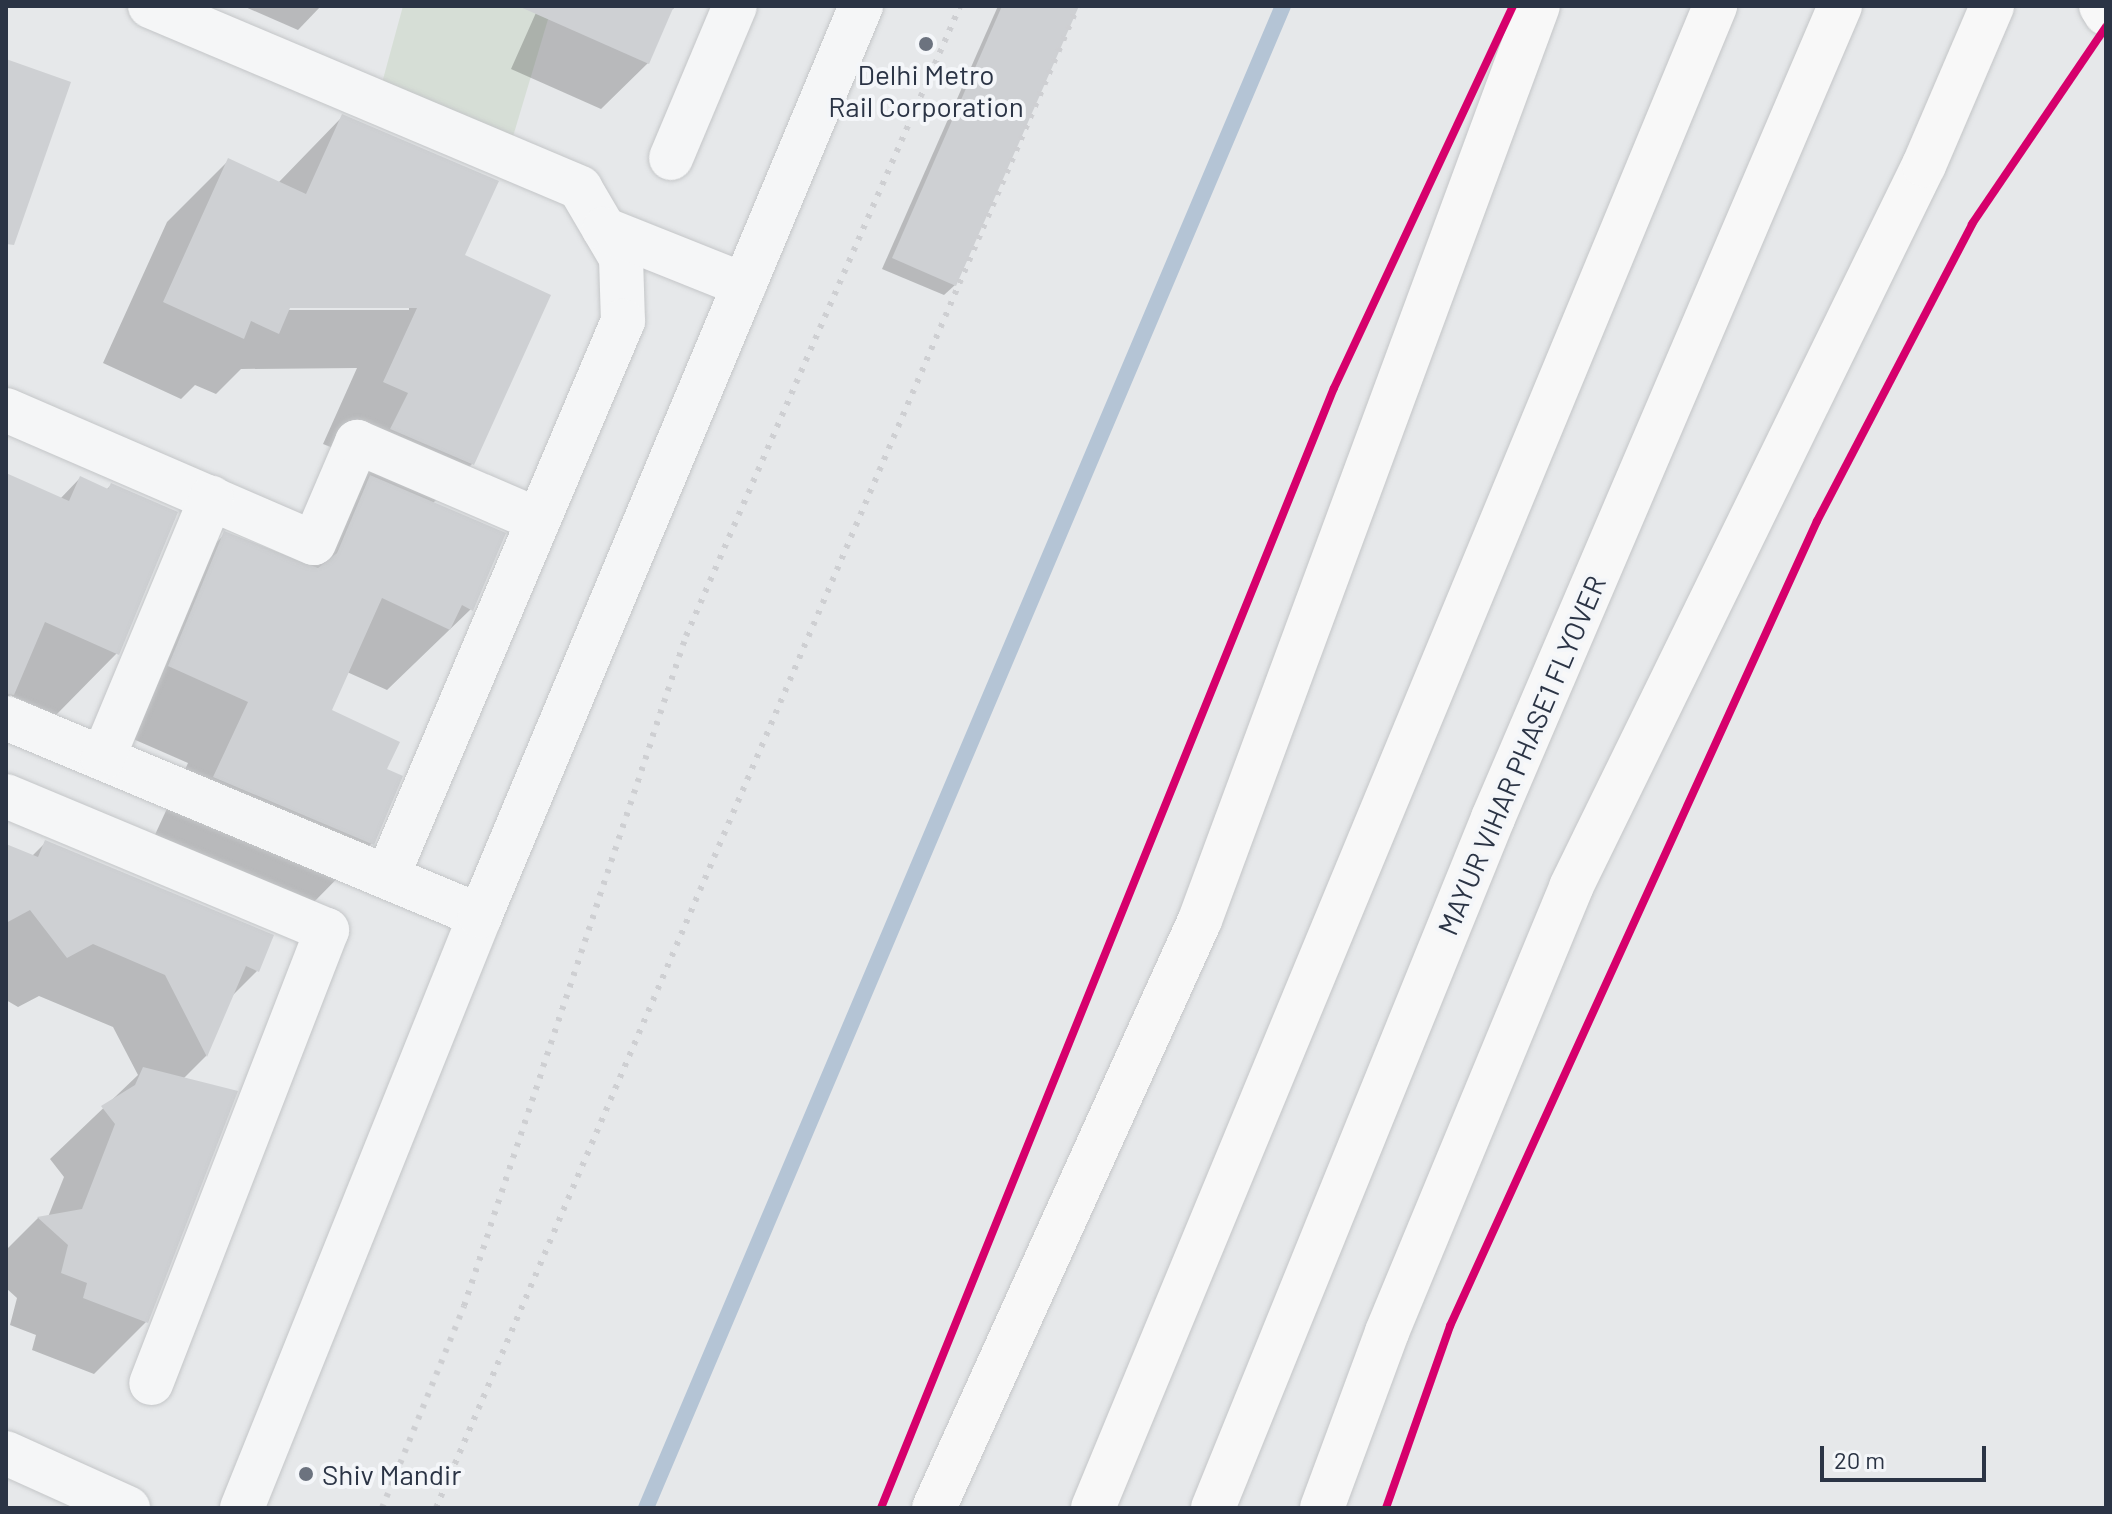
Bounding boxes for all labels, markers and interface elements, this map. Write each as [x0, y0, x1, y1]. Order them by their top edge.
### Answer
marker: Delhi Metro Rail Corporation [917, 35, 935, 53]
place label: Delhi Metro Rail Corporation [828, 57, 1024, 123]
street label: MAYUR VIHAR PHASE1 FLYOVER [1430, 570, 1612, 940]
scale bar [1824, 1430, 1990, 1480]
text: 20 m [1834, 1445, 1885, 1474]
place label: Shiv Mandir [322, 1457, 461, 1491]
marker: Shiv Mandir [297, 1465, 315, 1483]

